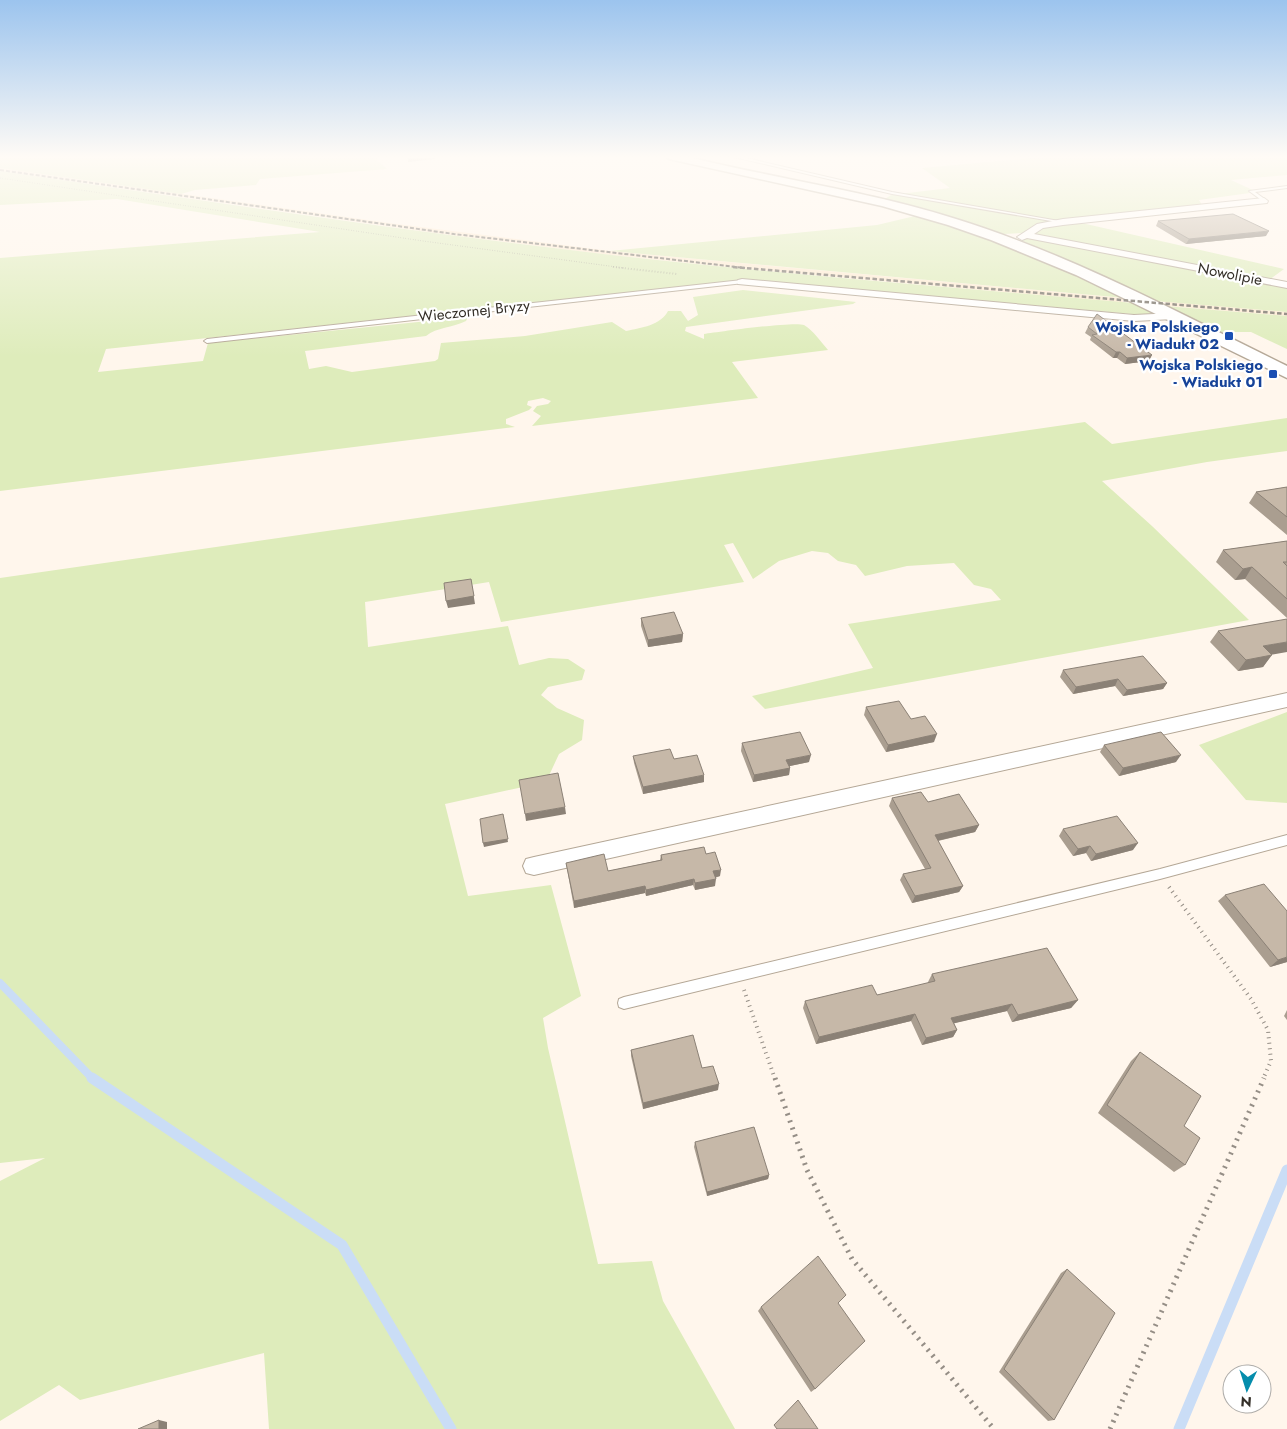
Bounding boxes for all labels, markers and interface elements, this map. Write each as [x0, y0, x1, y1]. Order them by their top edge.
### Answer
street label: Nowolipie [1196, 257, 1264, 291]
street label: Wieczornej Bryzy [417, 294, 531, 328]
place label: Wojska Polskiego - Wiadukt 02 [1095, 316, 1219, 355]
marker: Wojska Polskiego - Wiadukt 02 [1223, 330, 1235, 342]
place label: Wojska Polskiego - Wiadukt 01 [1139, 354, 1263, 393]
marker: Wojska Polskiego - Wiadukt 01 [1267, 368, 1279, 380]
north arrow [1222, 1364, 1272, 1414]
text: N [1240, 1392, 1252, 1412]

